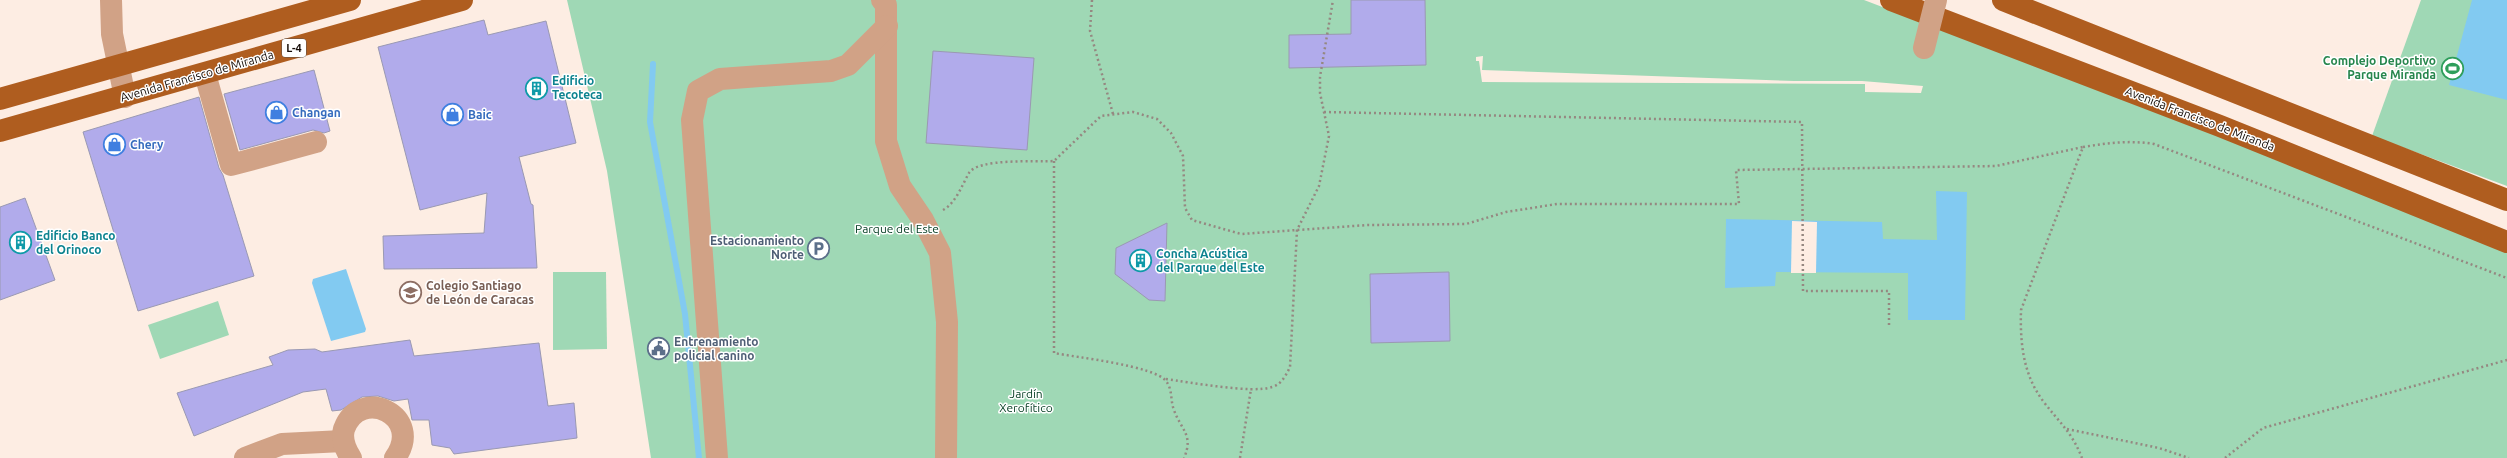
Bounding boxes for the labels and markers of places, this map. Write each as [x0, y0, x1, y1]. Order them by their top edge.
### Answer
place label: Complejo Deportivo Parque Miranda [2323, 54, 2436, 81]
sports icon: Complejo Deportivo Parque Miranda [2439, 55, 2465, 81]
place label: Edificio Tecoteca [552, 74, 602, 101]
building icon: Edificio Tecoteca [524, 75, 550, 101]
shop icon: Changan [263, 100, 289, 126]
shop icon: Baic [439, 102, 465, 128]
place label: Changan [292, 106, 341, 119]
place label: Baic [468, 108, 492, 121]
shop icon: Chery [102, 132, 128, 158]
place label: Chery [130, 138, 164, 151]
place label: Edificio Banco del Orinoco [36, 229, 115, 256]
building icon: Edificio Banco del Orinoco [8, 230, 34, 256]
place label: Estacionamiento Norte [710, 234, 804, 261]
parking icon: Estacionamiento Norte [806, 235, 832, 261]
place label: Concha Acústica del Parque del Este [1156, 247, 1265, 274]
building icon: Concha Acústica del Parque del Este [1128, 248, 1154, 274]
place label: Colegio Santiago de León de Caracas [426, 279, 534, 306]
school or university icon: Colegio Santiago de León de Caracas [397, 280, 423, 306]
place label: Entrenamiento policial canino [674, 335, 758, 362]
public building icon: Entrenamiento policial canino [646, 336, 672, 362]

